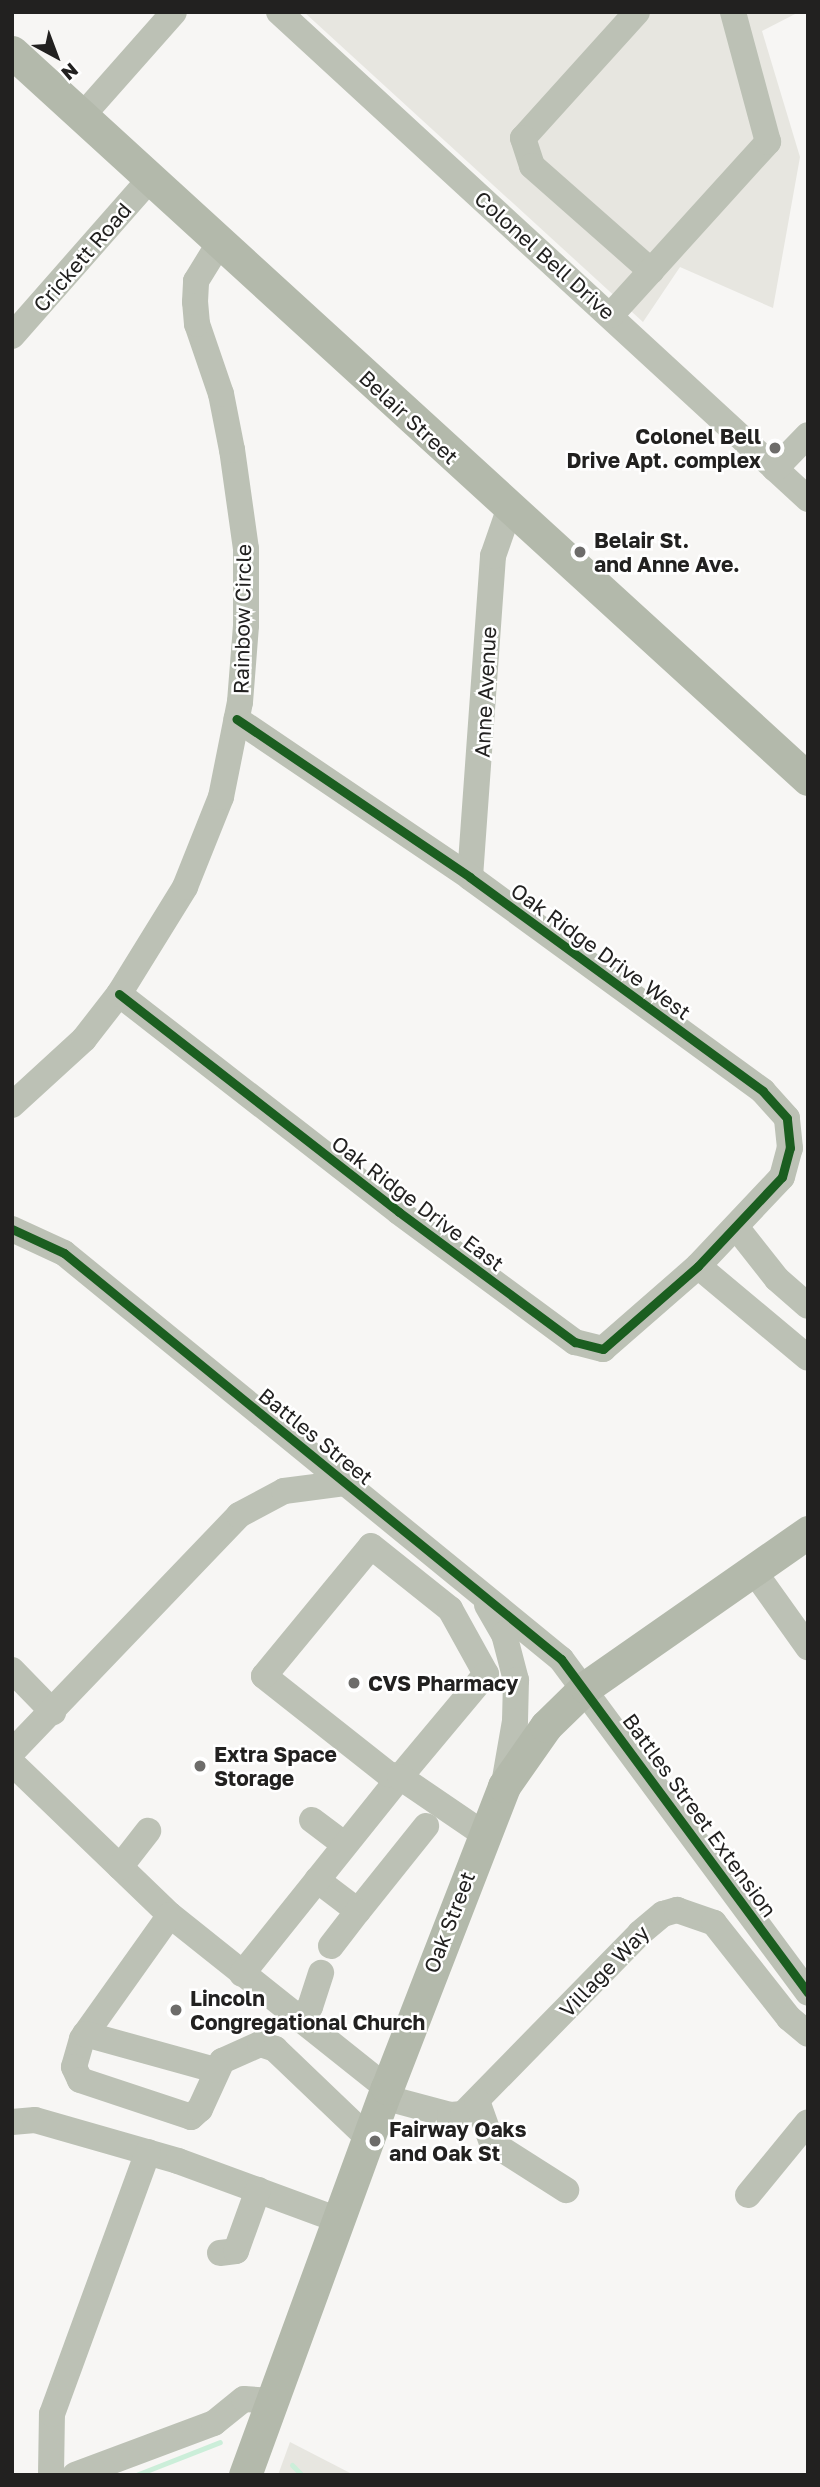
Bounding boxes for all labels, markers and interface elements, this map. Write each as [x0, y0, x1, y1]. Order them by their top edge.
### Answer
north arrow [21, 21, 91, 91]
text: N [57, 59, 83, 86]
street label: Colonel Bell Drive [470, 185, 620, 325]
street label: Crickett Road [28, 197, 136, 317]
street label: Belair Street [354, 365, 464, 469]
place label: Colonel Bell Drive Apt. complex [567, 423, 761, 473]
marker: Colonel Bell Drive Apt. complex [767, 440, 783, 456]
place label: Belair St. and Anne Ave. [594, 527, 740, 577]
street label: Rainbow Circle [228, 544, 256, 694]
marker: Belair St. and Anne Ave. [572, 544, 588, 560]
street label: Anne Avenue [469, 626, 501, 758]
street label: Oak Ridge Drive West [506, 877, 696, 1025]
street label: Oak Ridge Drive East [327, 1130, 509, 1276]
street label: Battles Street [254, 1382, 378, 1490]
place label: CVS Pharmacy [368, 1670, 518, 1696]
marker: CVS Pharmacy [346, 1675, 362, 1691]
street label: Battles Street Extension [618, 1708, 782, 1922]
place label: Extra Space Storage [214, 1741, 337, 1791]
marker: Extra Space Storage [192, 1758, 208, 1774]
street label: Oak Street [418, 1868, 480, 1976]
street label: Village Way [554, 1920, 654, 2022]
place label: Lincoln Congregational Church [190, 1985, 425, 2035]
marker: Lincoln Congregational Church [168, 2002, 184, 2018]
place label: Fairway Oaks and Oak St [389, 2116, 526, 2166]
marker: Fairway Oaks and Oak St [367, 2133, 383, 2149]

